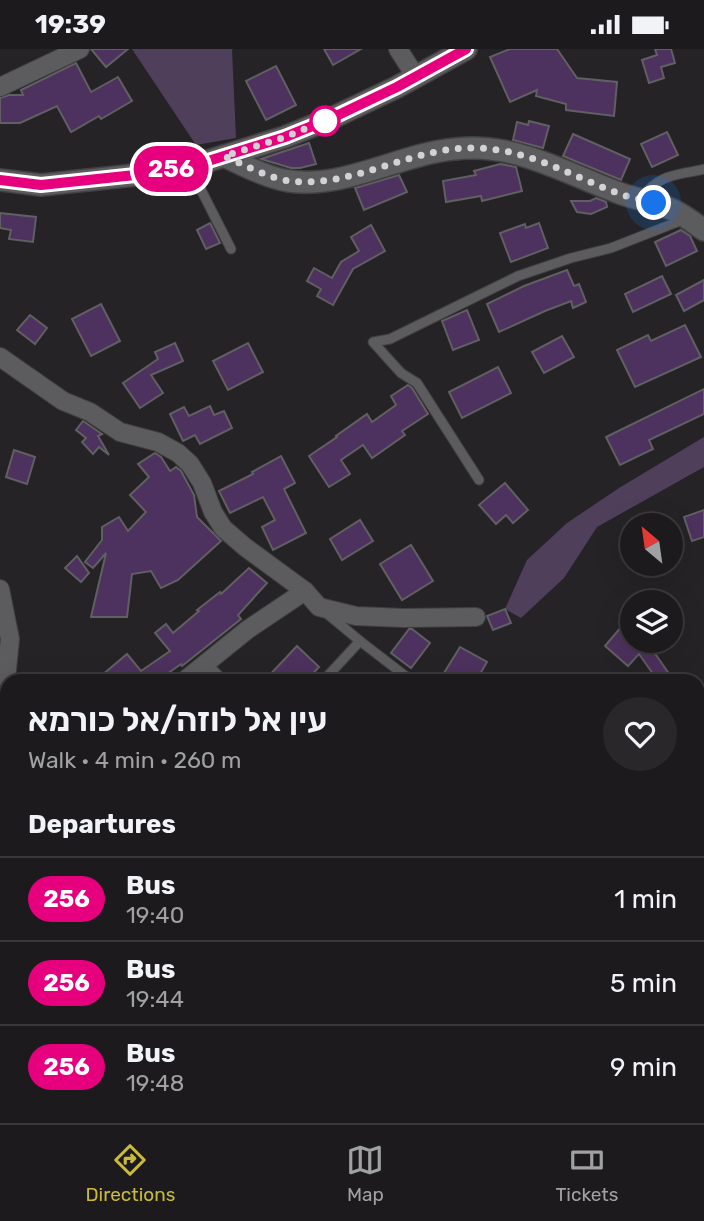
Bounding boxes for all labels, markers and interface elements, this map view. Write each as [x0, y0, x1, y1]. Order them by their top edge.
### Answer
text: 19:39 [35, 9, 106, 40]
unlabelled marker [310, 106, 340, 136]
line badge: 256 [131, 146, 211, 192]
text: 256 [148, 155, 194, 183]
your location [636, 185, 671, 220]
north arrow [620, 513, 682, 576]
map controls [620, 513, 683, 653]
button: layers [620, 590, 683, 653]
button: heart [603, 697, 677, 771]
text: עין אל לוזה/אל כורמא [28, 700, 327, 739]
text: Walk · 4 min · 260 m [28, 746, 242, 774]
text: Departures [28, 809, 176, 840]
text: Bus [126, 870, 175, 901]
text: 1 min [614, 884, 677, 915]
text: 256 [43, 885, 90, 913]
text: 19:40 [126, 901, 184, 929]
text: Bus [126, 954, 175, 985]
text: 5 min [610, 968, 677, 999]
text: 256 [43, 969, 90, 997]
text: 19:44 [126, 985, 184, 1013]
text: Bus [126, 1038, 175, 1069]
text: 9 min [610, 1052, 677, 1083]
text: 256 [43, 1053, 90, 1081]
text: 19:48 [126, 1069, 184, 1097]
tab: Directions [85, 1141, 175, 1206]
tab: Map [346, 1141, 384, 1206]
tab: Tickets [555, 1141, 619, 1206]

